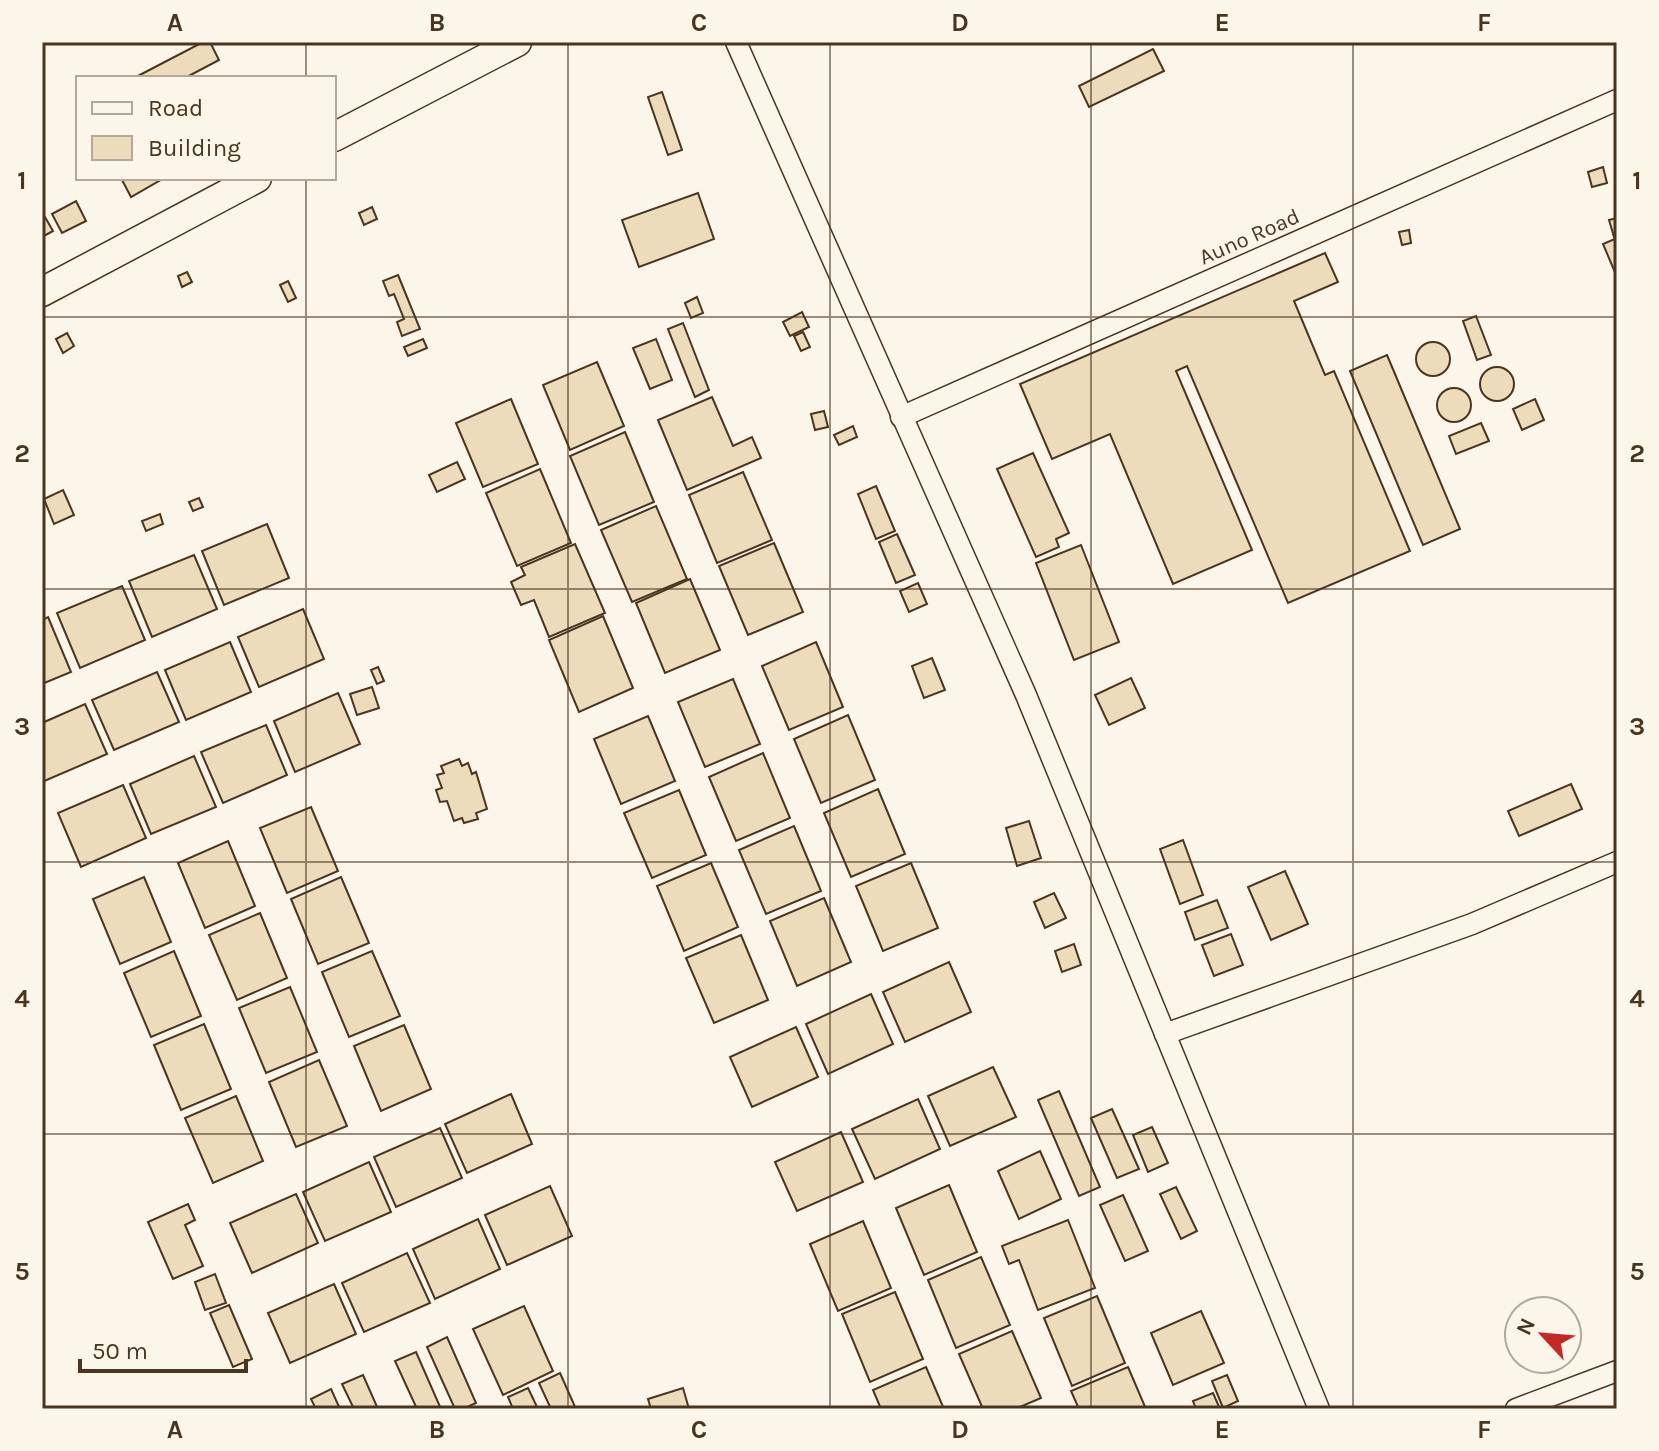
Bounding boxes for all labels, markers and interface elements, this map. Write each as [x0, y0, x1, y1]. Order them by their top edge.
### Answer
text: A [167, 7, 183, 38]
text: B [429, 7, 445, 38]
text: C [691, 7, 707, 38]
text: D [951, 7, 969, 38]
text: E [1214, 7, 1230, 38]
text: F [1477, 7, 1491, 38]
legend [76, 76, 336, 180]
text: Road [148, 94, 203, 122]
text: Building [148, 134, 241, 162]
text: 1 [17, 165, 27, 196]
text: 1 [1632, 165, 1642, 196]
street label: Auno Road [1195, 203, 1304, 271]
text: 2 [14, 438, 30, 469]
text: 2 [1629, 438, 1645, 469]
text: 3 [14, 711, 30, 742]
text: 3 [1629, 711, 1645, 742]
text: 4 [14, 983, 30, 1014]
text: 4 [1629, 983, 1645, 1014]
text: 5 [14, 1256, 30, 1287]
text: 5 [1629, 1256, 1645, 1287]
north arrow [1503, 1295, 1583, 1375]
text: N [1511, 1314, 1541, 1339]
scale bar [80, 1323, 246, 1373]
text: 50 m [92, 1337, 148, 1365]
text: A [167, 1414, 183, 1445]
text: B [429, 1414, 445, 1445]
text: C [691, 1414, 707, 1445]
text: D [951, 1414, 969, 1445]
text: E [1214, 1414, 1230, 1445]
text: F [1477, 1414, 1491, 1445]

